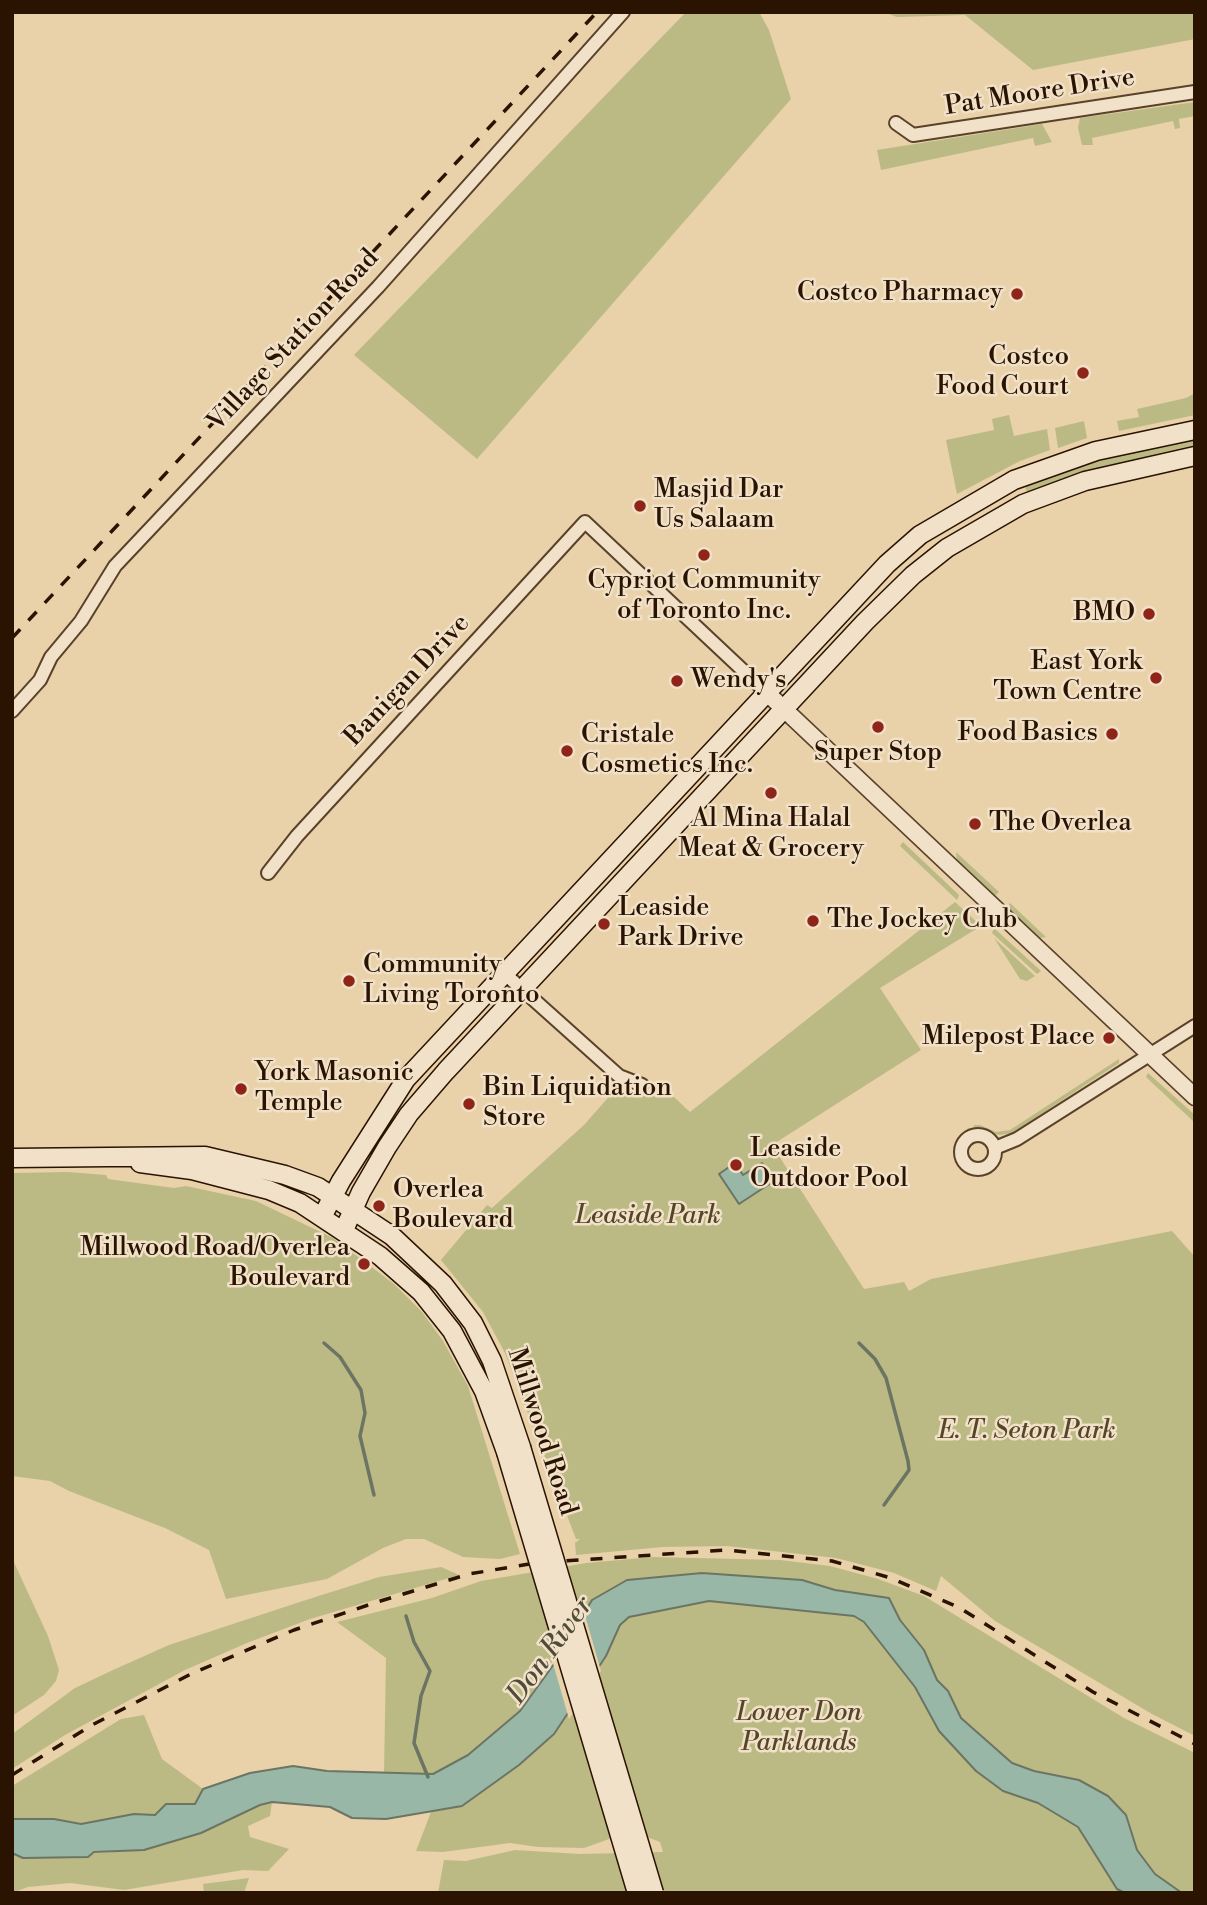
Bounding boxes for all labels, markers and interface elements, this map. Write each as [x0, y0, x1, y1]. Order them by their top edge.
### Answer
street label: Pat Moore Drive [943, 63, 1137, 123]
street label: Village Station Road [202, 244, 386, 438]
place label: Costco Pharmacy [797, 278, 1003, 310]
marker: Costco Pharmacy [1009, 286, 1025, 302]
place label: Costco Food Court [936, 342, 1069, 404]
marker: Costco Food Court [1075, 365, 1091, 381]
place label: Masjid Dar Us Salaam [654, 475, 783, 536]
marker: Masjid Dar Us Salaam [632, 498, 648, 514]
marker: Cypriot Community of Toronto Inc. [696, 547, 712, 563]
place label: Cypriot Community of Toronto Inc. [588, 566, 820, 628]
place label: BMO [1073, 598, 1135, 630]
marker: BMO [1141, 606, 1157, 622]
street label: Banigan Drive [339, 608, 477, 754]
place label: East York Town Centre [993, 647, 1142, 708]
place label: Wendy's [691, 665, 786, 697]
marker: East York Town Centre [1148, 670, 1164, 686]
marker: Wendy's [669, 673, 685, 689]
place label: Food Basics [957, 718, 1098, 750]
marker: Super Stop [870, 719, 886, 735]
place label: Cristale Cosmetics Inc. [581, 720, 753, 782]
marker: Food Basics [1104, 726, 1120, 742]
place label: Super Stop [814, 738, 942, 770]
marker: Cristale Cosmetics Inc. [559, 743, 575, 759]
marker: Al Mina Halal Meat & Grocery [763, 785, 779, 801]
place label: Al Mina Halal Meat & Grocery [678, 804, 864, 866]
place label: The Overlea [989, 808, 1132, 840]
marker: The Overlea [967, 816, 983, 832]
place label: Leaside Park Drive [618, 893, 744, 954]
place label: The Jockey Club [827, 905, 1017, 937]
marker: The Jockey Club [805, 913, 821, 929]
marker: Leaside Park Drive [596, 916, 612, 932]
place label: Community Living Toronto [363, 950, 540, 1012]
marker: Community Living Toronto [341, 973, 357, 989]
place label: Milepost Place [922, 1022, 1095, 1054]
marker: Milepost Place [1101, 1030, 1117, 1046]
place label: York Masonic Temple [255, 1058, 414, 1120]
place label: Bin Liquidation Store [483, 1073, 672, 1134]
marker: York Masonic Temple [233, 1081, 249, 1097]
marker: Bin Liquidation Store [461, 1096, 477, 1112]
place label: Leaside Outdoor Pool [750, 1134, 908, 1196]
marker: Leaside Outdoor Pool [728, 1157, 744, 1173]
place label: Overlea Boulevard [393, 1175, 513, 1236]
marker: Overlea Boulevard [371, 1198, 387, 1214]
park label: Leaside Park [575, 1201, 721, 1233]
place label: Millwood Road/Overlea Boulevard [80, 1233, 350, 1294]
marker: Millwood Road/Overlea Boulevard [356, 1256, 372, 1272]
street label: Millwood Road [499, 1344, 583, 1520]
park label: E. T. Seton Park [938, 1416, 1116, 1448]
water label: Don River [501, 1591, 601, 1711]
park label: Lower Don Parklands [736, 1698, 862, 1760]

